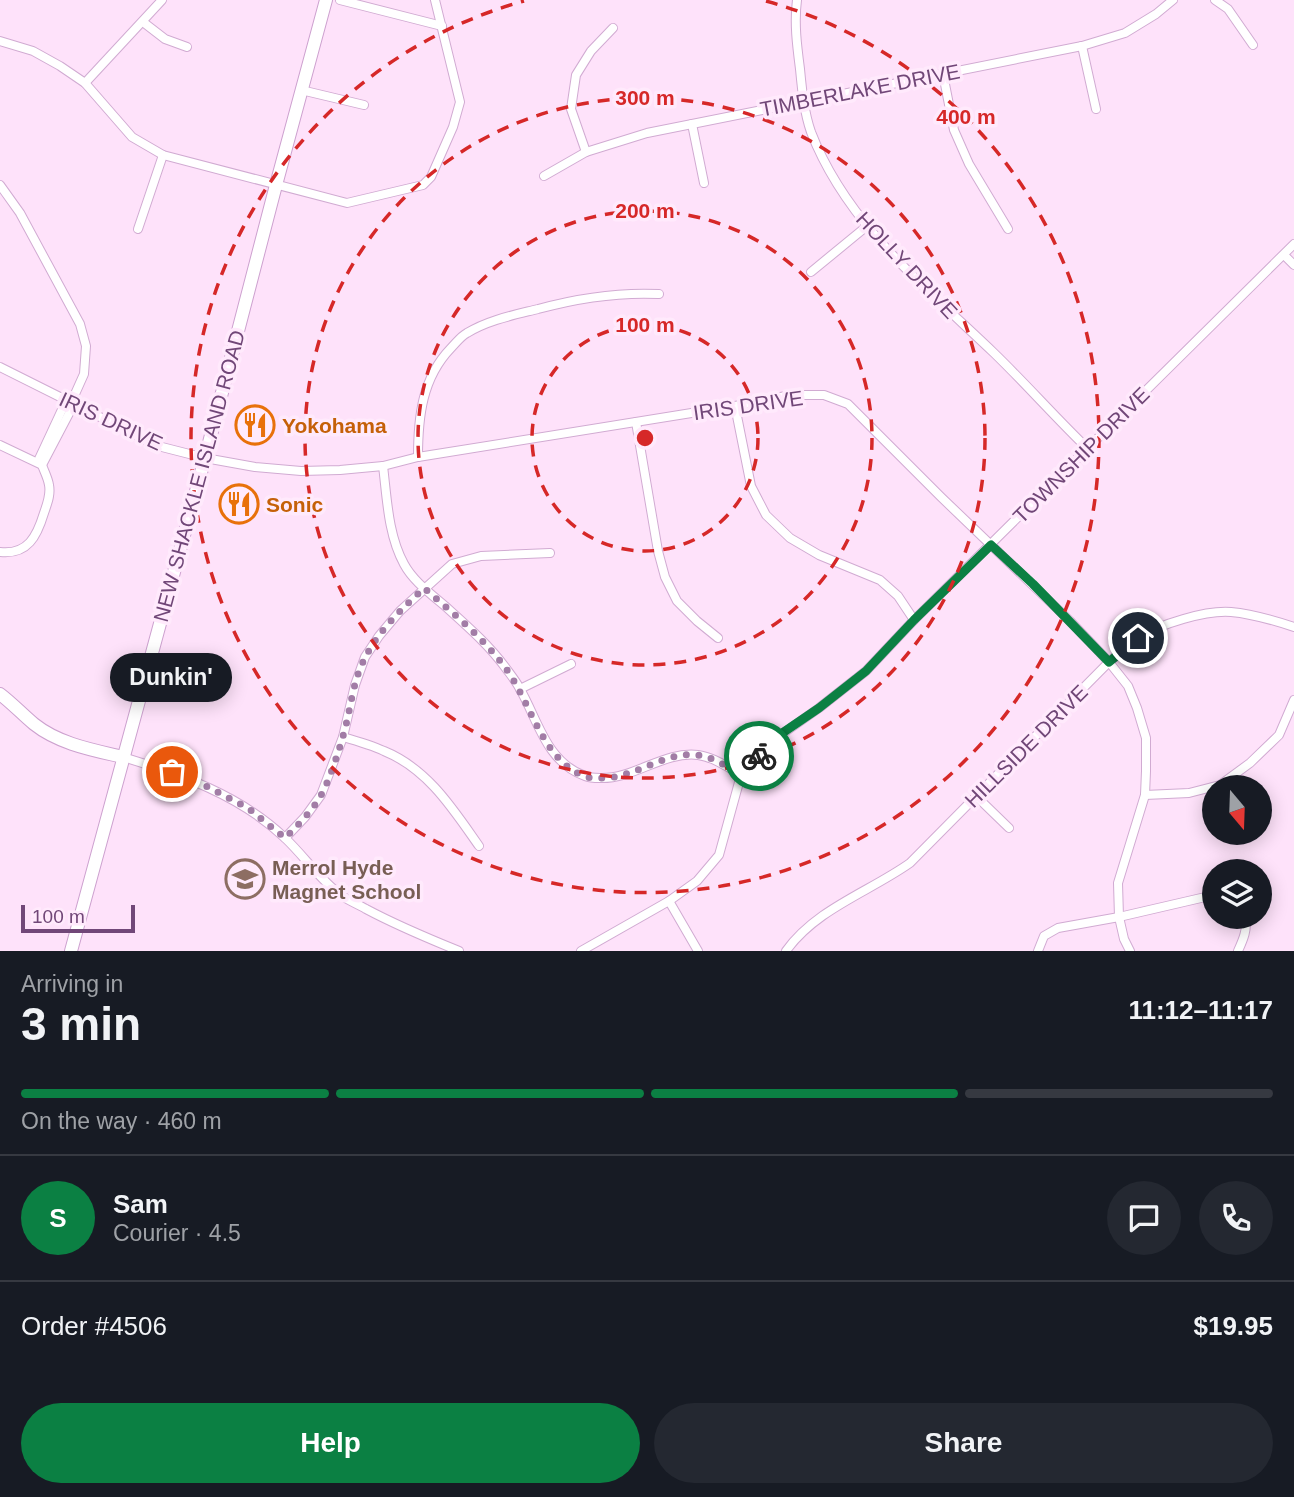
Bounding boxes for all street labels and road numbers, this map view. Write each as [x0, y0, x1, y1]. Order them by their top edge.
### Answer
street label: TIMBERLAKE DRIVE [758, 59, 962, 121]
street label: HOLLY DRIVE [852, 207, 962, 323]
street label: NEW SHACKLE ISLAND ROAD [149, 328, 249, 624]
street label: TOWNSHIP DRIVE [1008, 382, 1154, 528]
street label: IRIS DRIVE [692, 386, 804, 424]
street label: IRIS DRIVE [56, 387, 166, 455]
street label: HILLSIDE DRIVE [960, 680, 1092, 812]

